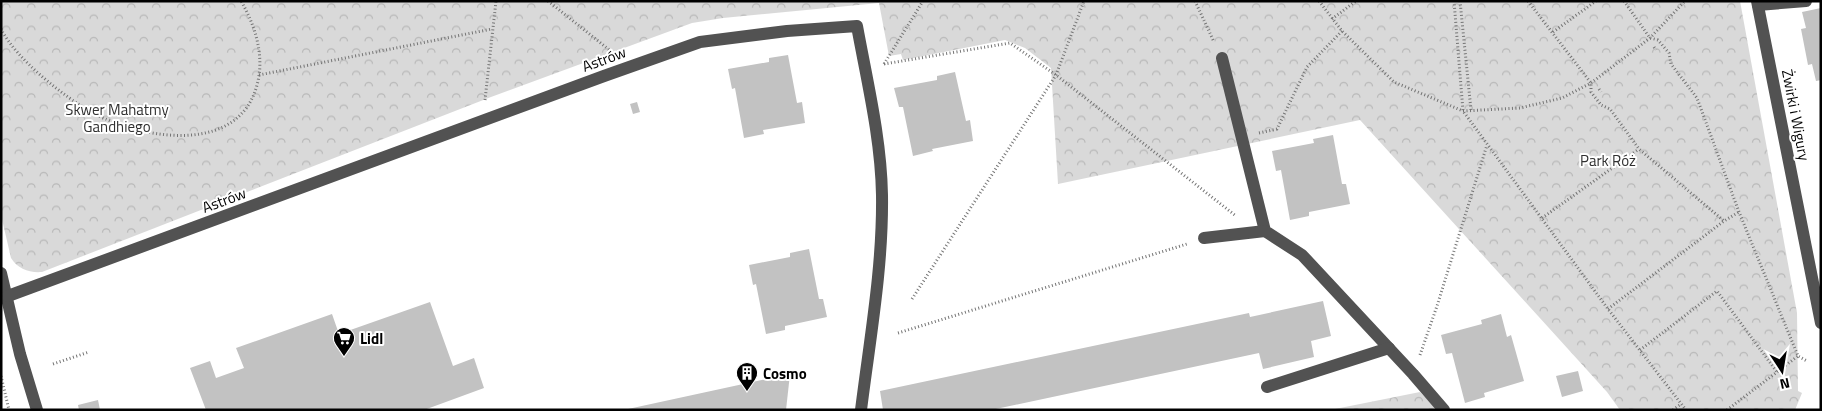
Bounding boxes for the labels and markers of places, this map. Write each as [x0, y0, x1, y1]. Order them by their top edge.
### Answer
supermarket icon: Lidl [332, 326, 356, 357]
place label: Lidl [360, 327, 383, 350]
building icon: Cosmo [735, 361, 759, 392]
place label: Cosmo [763, 362, 807, 385]

